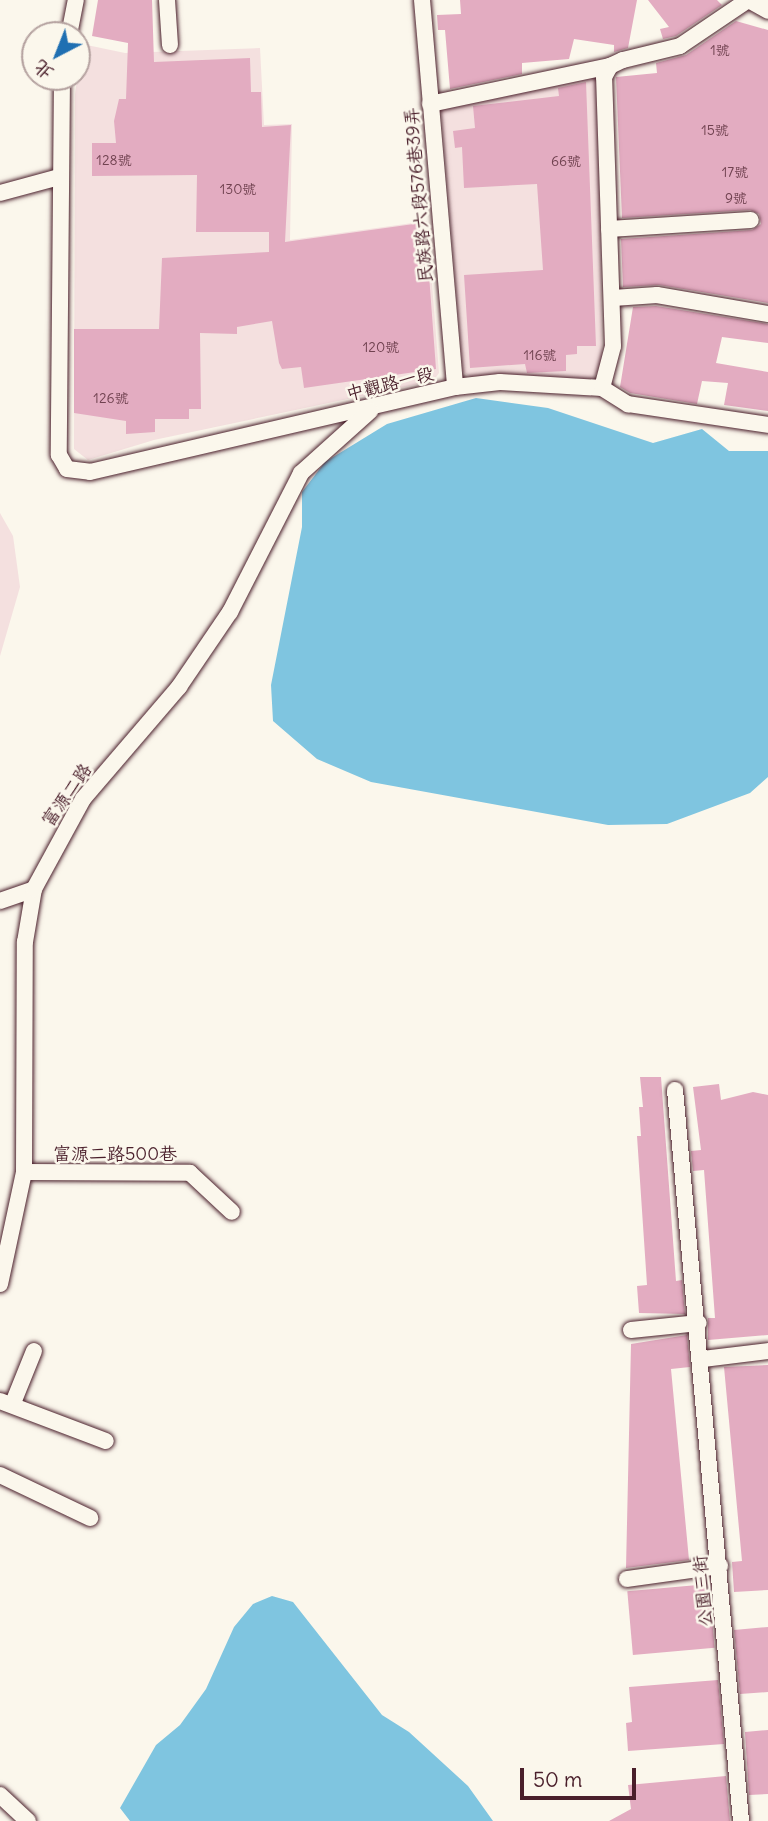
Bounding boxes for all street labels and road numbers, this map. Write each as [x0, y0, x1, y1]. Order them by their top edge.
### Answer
street label: 民族路六段576巷39弄 [401, 106, 437, 284]
street label: 中觀路一段 [344, 363, 436, 405]
street label: 富源二路 [38, 759, 96, 831]
street label: 富源二路500巷 [53, 1143, 177, 1165]
street label: 公園三街 [689, 1554, 717, 1628]

